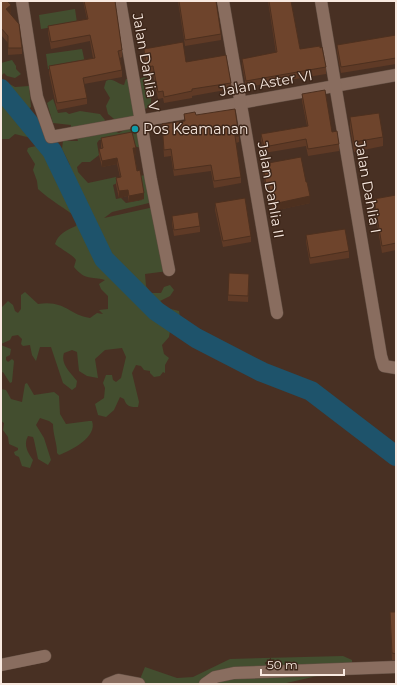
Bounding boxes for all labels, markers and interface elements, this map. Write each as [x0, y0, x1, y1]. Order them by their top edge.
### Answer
street label: Jalan Dahlia V [128, 11, 163, 113]
street label: Jalan Aster VI [217, 66, 314, 100]
place label: Pos Keamanan [143, 120, 249, 138]
marker: Pos Keamanan [130, 124, 140, 134]
street label: Jalan Dahlia I [351, 138, 385, 235]
street label: Jalan Dahlia II [253, 139, 288, 240]
scale bar [261, 651, 344, 677]
text: 50 m [267, 657, 298, 672]

